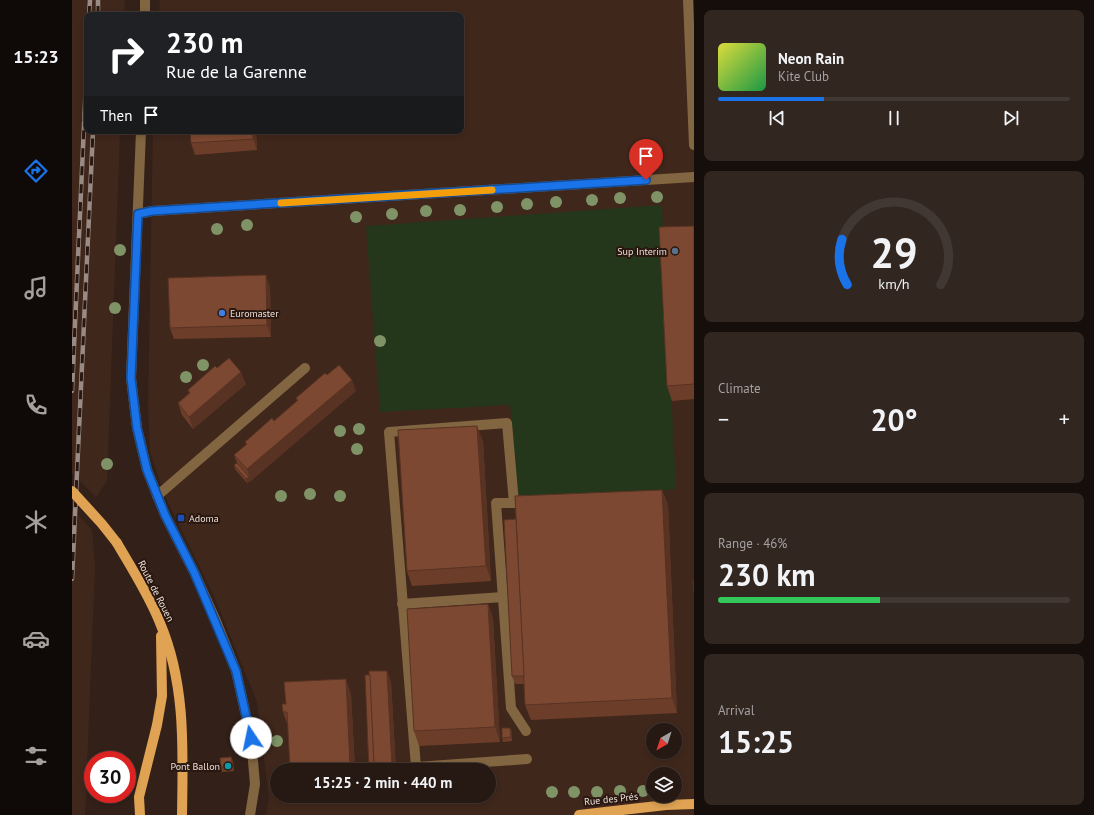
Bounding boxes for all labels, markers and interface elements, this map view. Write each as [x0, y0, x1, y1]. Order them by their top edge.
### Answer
text: 230 m [166, 24, 243, 61]
icon: right [100, 28, 152, 80]
text: 15:23 [13, 45, 59, 68]
text: Neon Rain [778, 49, 844, 68]
text: Rue de la Garenne [166, 60, 307, 83]
text: Kite Club [778, 68, 829, 85]
icon: arrive [140, 104, 162, 126]
text: Then [100, 106, 132, 125]
icon: previous [766, 107, 788, 129]
icon: pause [883, 107, 905, 129]
icon: next [1000, 107, 1022, 129]
pin [629, 139, 663, 180]
icon: arrive [635, 145, 657, 167]
icon: directions [22, 157, 50, 185]
text: 29 [870, 225, 918, 278]
place label: Sup Interim [617, 245, 667, 258]
marker: Sup Interim [670, 246, 680, 256]
text: km/h [878, 273, 910, 292]
icon: music [22, 274, 50, 302]
place label: Euromaster [230, 307, 279, 320]
marker: Euromaster [217, 308, 227, 318]
text: Climate [718, 380, 761, 397]
icon: phone [22, 391, 50, 419]
text: 20° [870, 400, 918, 439]
text: − [718, 405, 729, 433]
text: + [1059, 405, 1070, 433]
icon: climate [22, 508, 50, 536]
place label: Adoma [189, 512, 219, 525]
marker: Adoma [176, 513, 186, 523]
text: Range · 46% [718, 535, 787, 552]
text: 230 km [718, 555, 816, 594]
street label: Route de Rouen [135, 558, 177, 624]
icon: car [22, 625, 50, 653]
text: Arrival [718, 702, 754, 719]
position arrow [230, 717, 272, 759]
text: 15:25 [718, 722, 794, 761]
north arrow [646, 723, 682, 759]
map controls [646, 723, 682, 803]
icon: filters [22, 742, 50, 770]
speed limit sign: 30 [84, 751, 136, 803]
place label: Pont Ballon [170, 760, 220, 773]
marker: Pont Ballon [223, 761, 233, 771]
button: layers [646, 767, 682, 803]
text: 15:25 · 2 min · 440 m [314, 773, 452, 792]
street label: Rue des Prés [583, 790, 639, 808]

